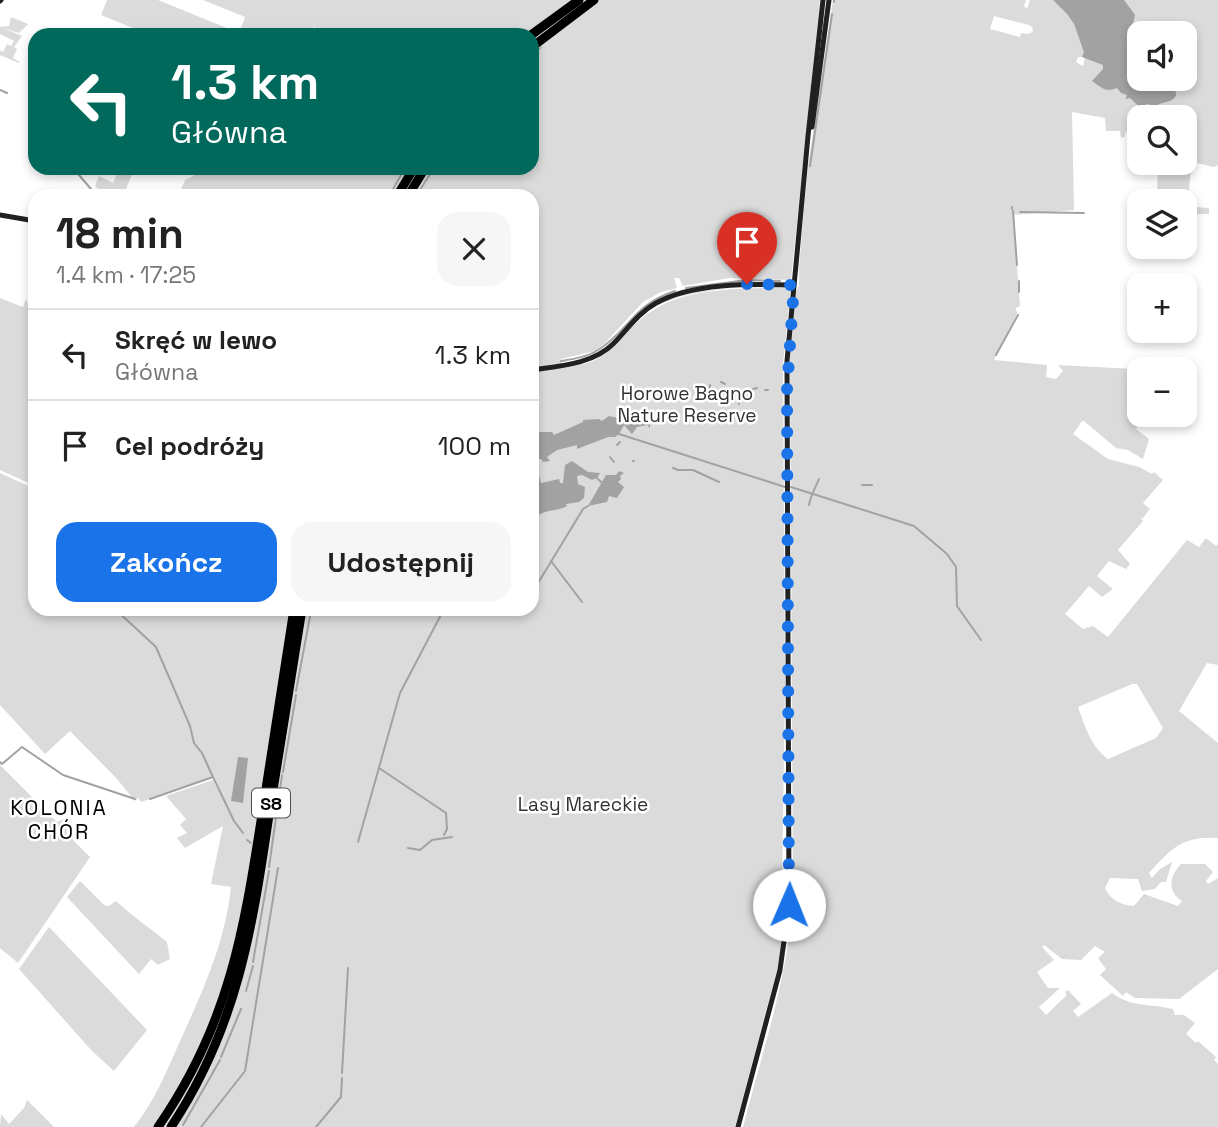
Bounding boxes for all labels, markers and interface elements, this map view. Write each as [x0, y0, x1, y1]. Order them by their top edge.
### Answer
map controls [1127, 21, 1197, 427]
button: sound [1127, 21, 1197, 91]
text: 1.3 km [171, 51, 319, 113]
icon: left [56, 56, 147, 147]
button: search [1127, 105, 1197, 175]
text: Główna [171, 112, 287, 152]
button: layers [1127, 189, 1197, 259]
text: 18 min [56, 207, 184, 260]
button: close [437, 212, 511, 286]
pin [717, 212, 777, 284]
icon: arrive [728, 223, 766, 261]
text: 1.4 km · 17:25 [56, 260, 196, 290]
button: + [1127, 273, 1197, 343]
text: Skręć w lewo [115, 323, 277, 357]
icon: left [56, 336, 94, 374]
text: 1.3 km [435, 338, 511, 372]
text: Główna [115, 357, 198, 387]
button: − [1127, 357, 1197, 427]
park label: Horowe Bagno Nature Reserve [617, 381, 757, 428]
icon: arrive [56, 427, 94, 465]
text: Cel podróży [115, 429, 264, 463]
text: 100 m [438, 429, 511, 463]
button: Zakończ [56, 522, 277, 602]
button: Udostępnij [291, 522, 511, 602]
road number: S8 [252, 788, 290, 818]
park label: Lasy Mareckie [518, 792, 648, 817]
district label: KOLONIA CHÓR [10, 794, 108, 845]
position arrow [752, 868, 826, 942]

